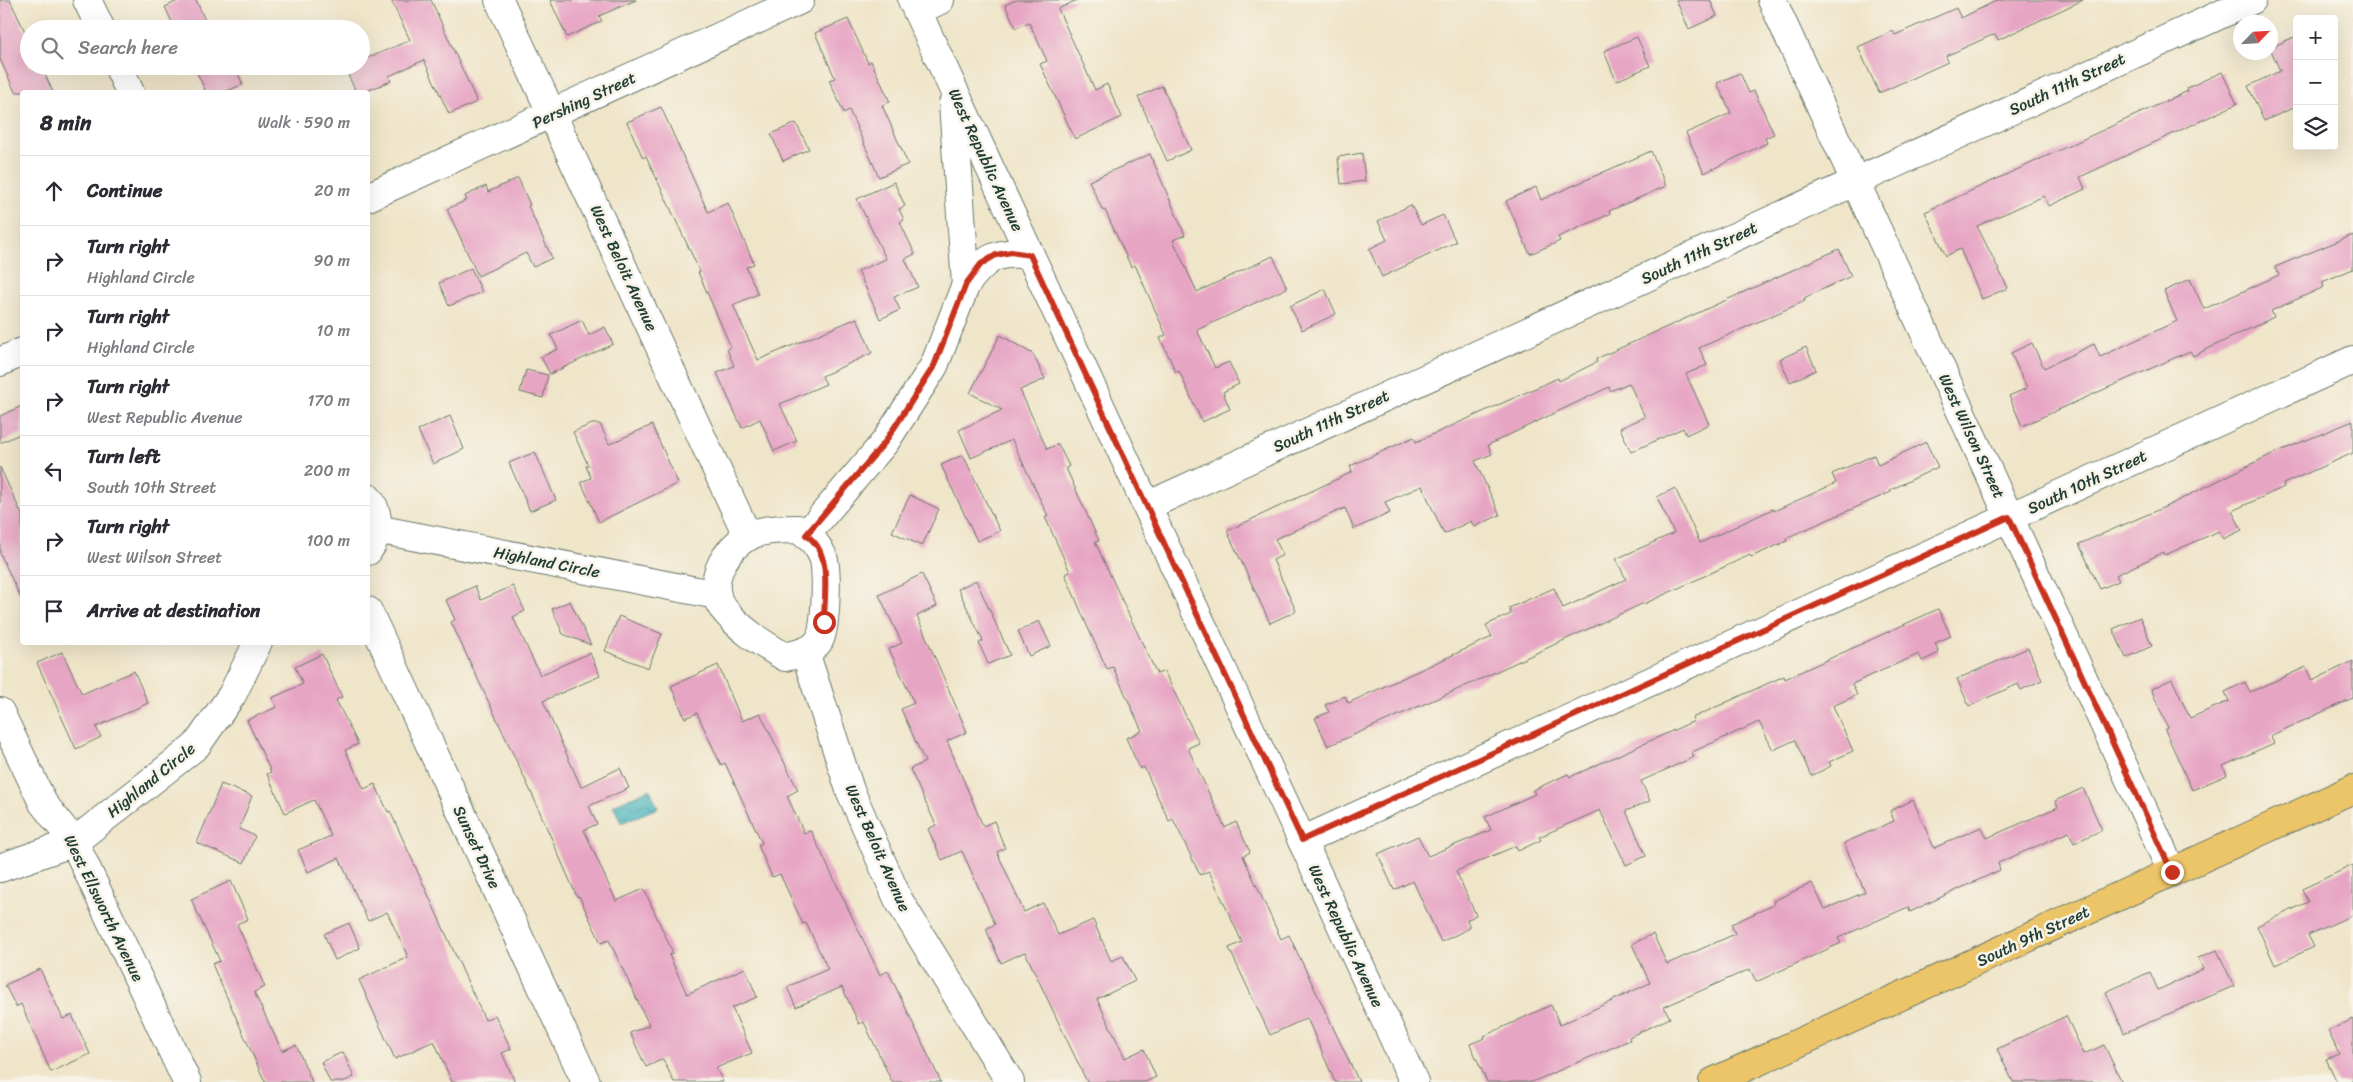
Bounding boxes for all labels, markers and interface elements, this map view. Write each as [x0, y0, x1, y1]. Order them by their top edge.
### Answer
north arrow [2233, 15, 2278, 60]
map controls [2293, 15, 2338, 150]
button: + [2293, 15, 2338, 60]
search box [20, 20, 370, 75]
text: Search here [78, 31, 178, 64]
icon: search [38, 34, 66, 62]
street label: South 11th Street [2004, 44, 2130, 124]
button: − [2293, 60, 2338, 105]
street label: Pershing Street [527, 63, 641, 137]
street label: West Republic Avenue [940, 83, 1032, 237]
text: 8 min [40, 104, 91, 142]
button: layers [2293, 105, 2338, 150]
text: Walk · 590 m [258, 108, 350, 137]
text: Continue [87, 174, 163, 207]
text: 20 m [314, 176, 350, 205]
icon: ahead [40, 177, 68, 205]
street label: West Beloit Avenue [582, 200, 666, 336]
street label: South 11th Street [1636, 213, 1762, 293]
text: Turn right [87, 230, 169, 263]
text: 90 m [314, 246, 350, 275]
icon: right [40, 247, 68, 275]
text: Highland Circle [87, 263, 195, 292]
text: Turn right [87, 300, 169, 333]
text: 10 m [317, 316, 350, 345]
icon: right [40, 317, 68, 345]
text: Highland Circle [87, 333, 195, 362]
street label: West Wilson Street [1930, 369, 2014, 503]
text: Turn right [87, 370, 169, 403]
street label: South 11th Street [1268, 381, 1394, 461]
text: 170 m [307, 386, 350, 415]
icon: right [40, 387, 68, 415]
text: West Republic Avenue [87, 403, 243, 432]
text: Turn left [87, 440, 160, 473]
street label: South 10th Street [2022, 442, 2152, 522]
text: 200 m [304, 456, 350, 485]
icon: left [40, 457, 68, 485]
text: South 10th Street [87, 473, 216, 502]
text: Turn right [87, 510, 169, 543]
text: 100 m [306, 526, 350, 555]
icon: right [40, 527, 68, 555]
street label: Highland Circle [491, 537, 603, 587]
text: West Wilson Street [87, 543, 222, 572]
text: Arrive at destination [87, 594, 260, 627]
icon: arrive [40, 597, 68, 625]
route start [813, 611, 836, 634]
street label: Highland Circle [100, 735, 202, 825]
street label: West Beloit Avenue [837, 779, 919, 917]
street label: Sunset Drive [445, 800, 509, 894]
street label: West Ellsworth Avenue [56, 829, 152, 987]
street label: West Republic Avenue [1300, 859, 1392, 1013]
route end [2161, 861, 2184, 884]
street label: South 9th Street [1972, 897, 2094, 975]

